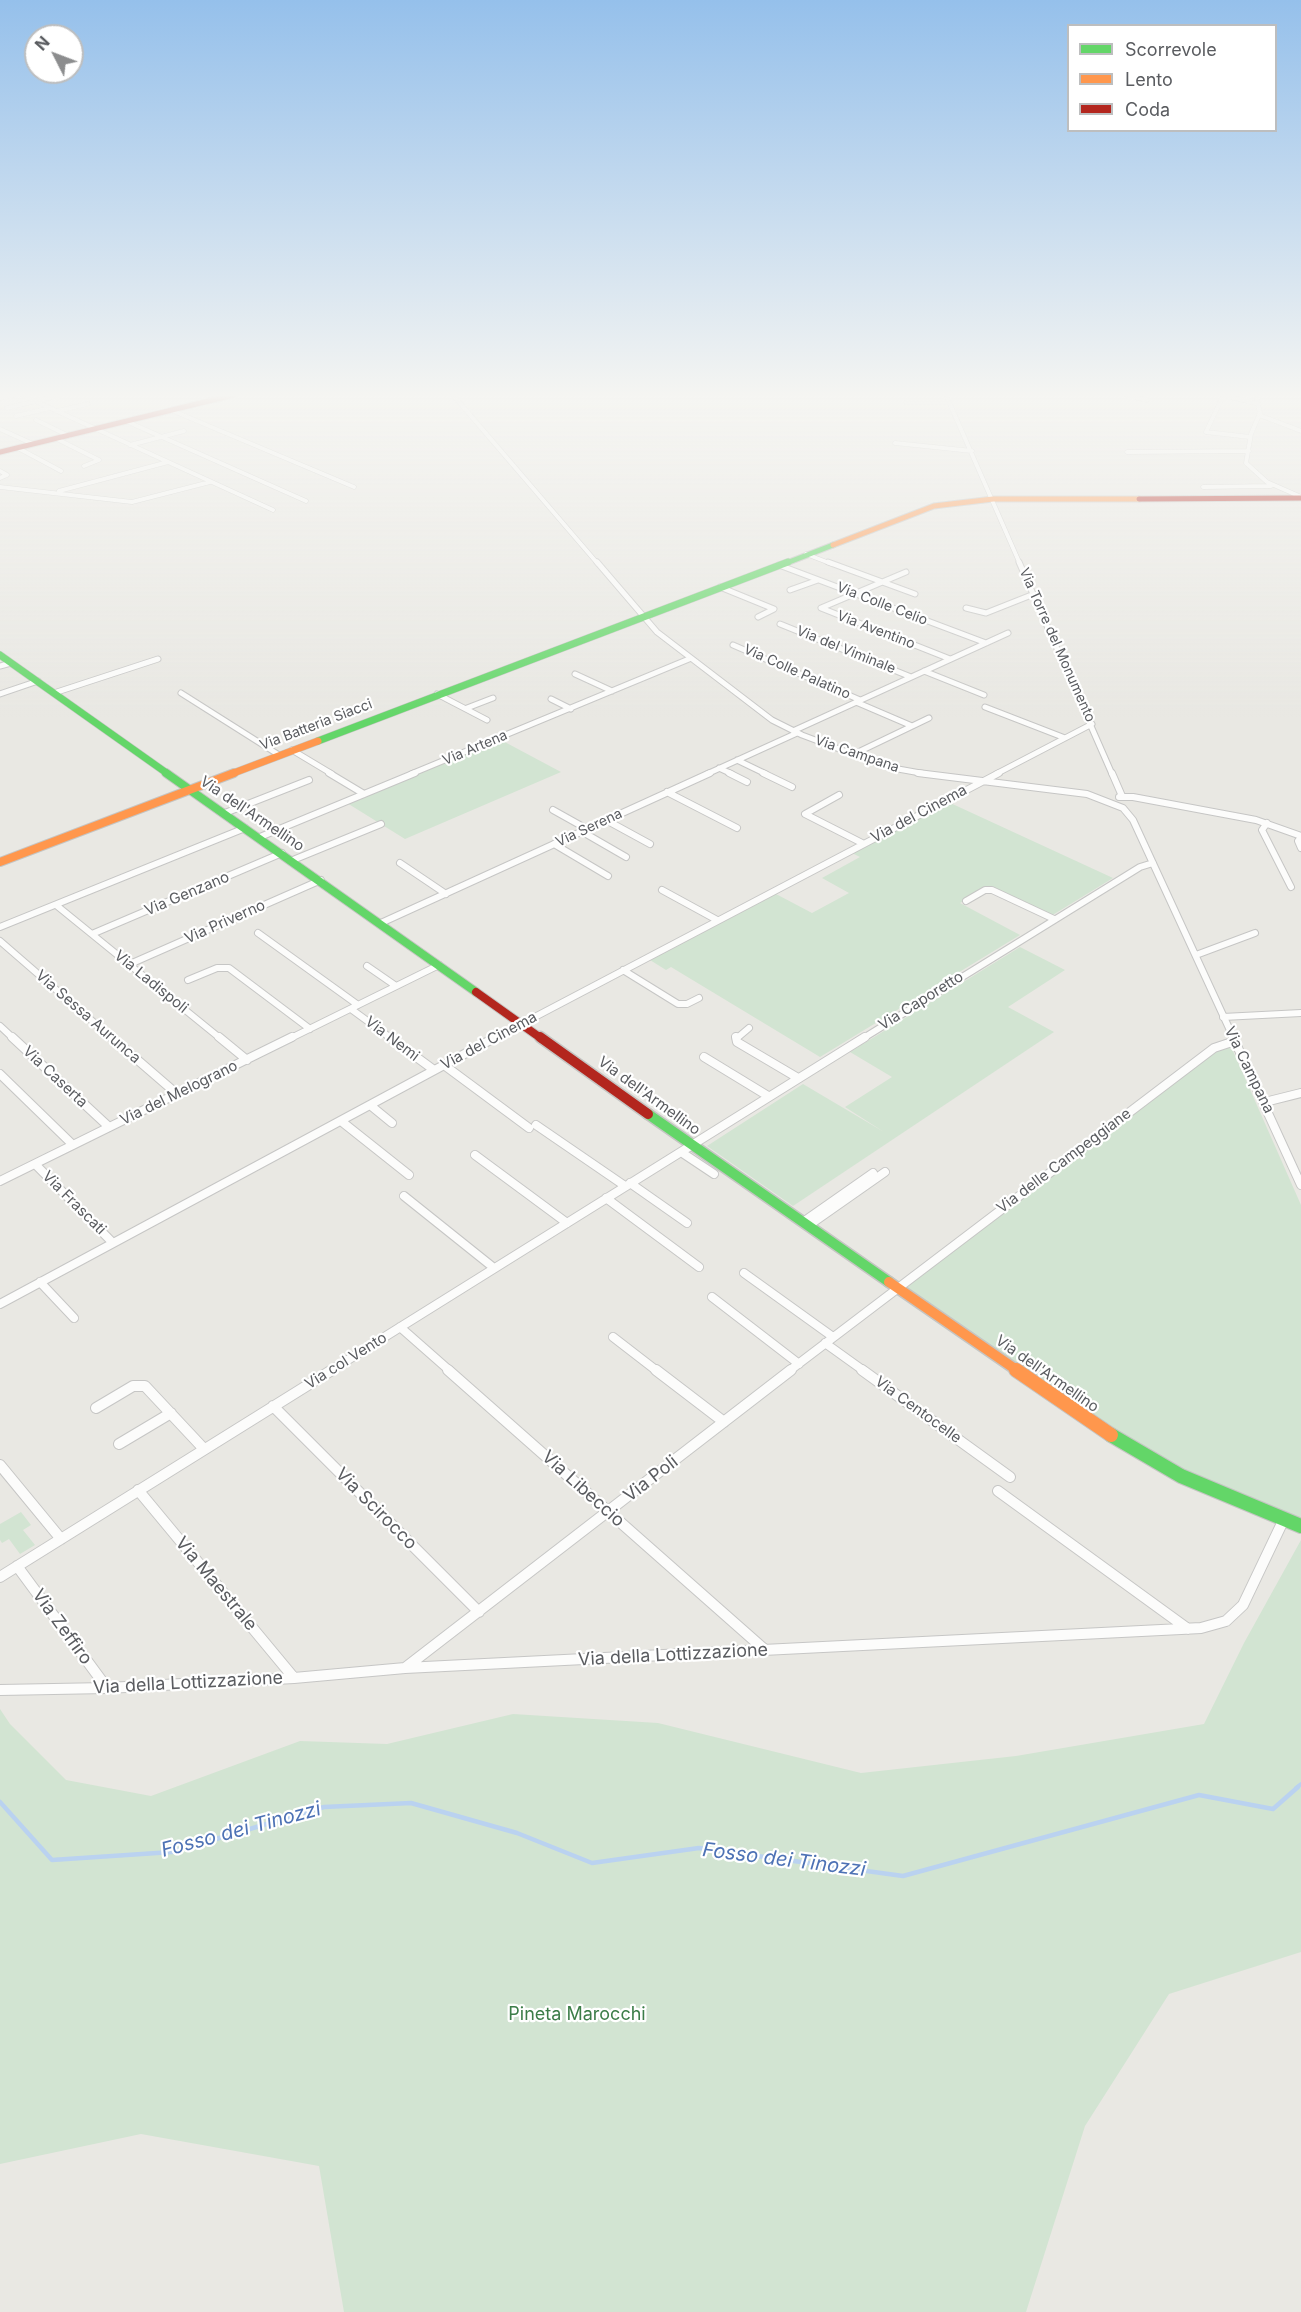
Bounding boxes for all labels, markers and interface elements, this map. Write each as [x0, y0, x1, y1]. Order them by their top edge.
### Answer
north arrow [24, 24, 84, 84]
legend [1067, 24, 1277, 132]
text: N [31, 32, 54, 55]
text: Scorrevole [1125, 39, 1217, 60]
text: Lento [1125, 69, 1173, 90]
text: Coda [1125, 99, 1170, 120]
street label: Via Torre del Monumento [1015, 565, 1099, 725]
street label: Via Colle Celio [834, 579, 930, 629]
street label: Via Aventino [835, 607, 917, 653]
street label: Via del Viminale [794, 622, 898, 678]
street label: Via Colle Palatino [741, 641, 853, 703]
street label: Via Batteria Siacci [257, 696, 375, 754]
street label: Via Artena [440, 727, 510, 769]
street label: Via Campana [813, 732, 901, 776]
street label: Via dell'Armellino [196, 772, 308, 856]
street label: Via del Cinema [868, 781, 970, 847]
street label: Via Serena [553, 805, 625, 851]
street label: Via Genzano [142, 868, 232, 920]
street label: Via Priverno [182, 896, 268, 948]
street label: Via Ladispoli [110, 947, 192, 1017]
street label: Via Sessa Aurunca [32, 967, 144, 1067]
street label: Via Caporetto [875, 968, 967, 1034]
street label: Via del Cinema [438, 1008, 540, 1074]
street label: Via Nemi [361, 1013, 423, 1065]
street label: Via Campana [1220, 1024, 1278, 1116]
street label: Via Caserta [19, 1042, 91, 1112]
street label: Via dell'Armellino [594, 1053, 704, 1139]
street label: Via del Melograno [117, 1057, 241, 1129]
street label: Via delle Campeggiane [993, 1105, 1135, 1217]
street label: Via Frascati [38, 1167, 110, 1239]
street label: Via col Vento [302, 1329, 390, 1393]
street label: Via dell'Armellino [992, 1332, 1102, 1416]
street label: Via Centocelle [871, 1373, 965, 1447]
street label: Via Libeccio [537, 1446, 629, 1532]
street label: Via Poli [620, 1451, 682, 1507]
street label: Via Scirocco [331, 1464, 421, 1554]
street label: Via Maestrale [170, 1533, 262, 1635]
street label: Via Zeffiro [27, 1585, 97, 1669]
street label: Via della Lottizzazione [577, 1639, 769, 1671]
street label: Via della Lottizzazione [92, 1667, 284, 1699]
water label: Fosso dei Tinozzi [159, 1797, 323, 1863]
water label: Fosso dei Tinozzi [701, 1838, 867, 1882]
park label: Pineta Marocchi [508, 2004, 646, 2026]

